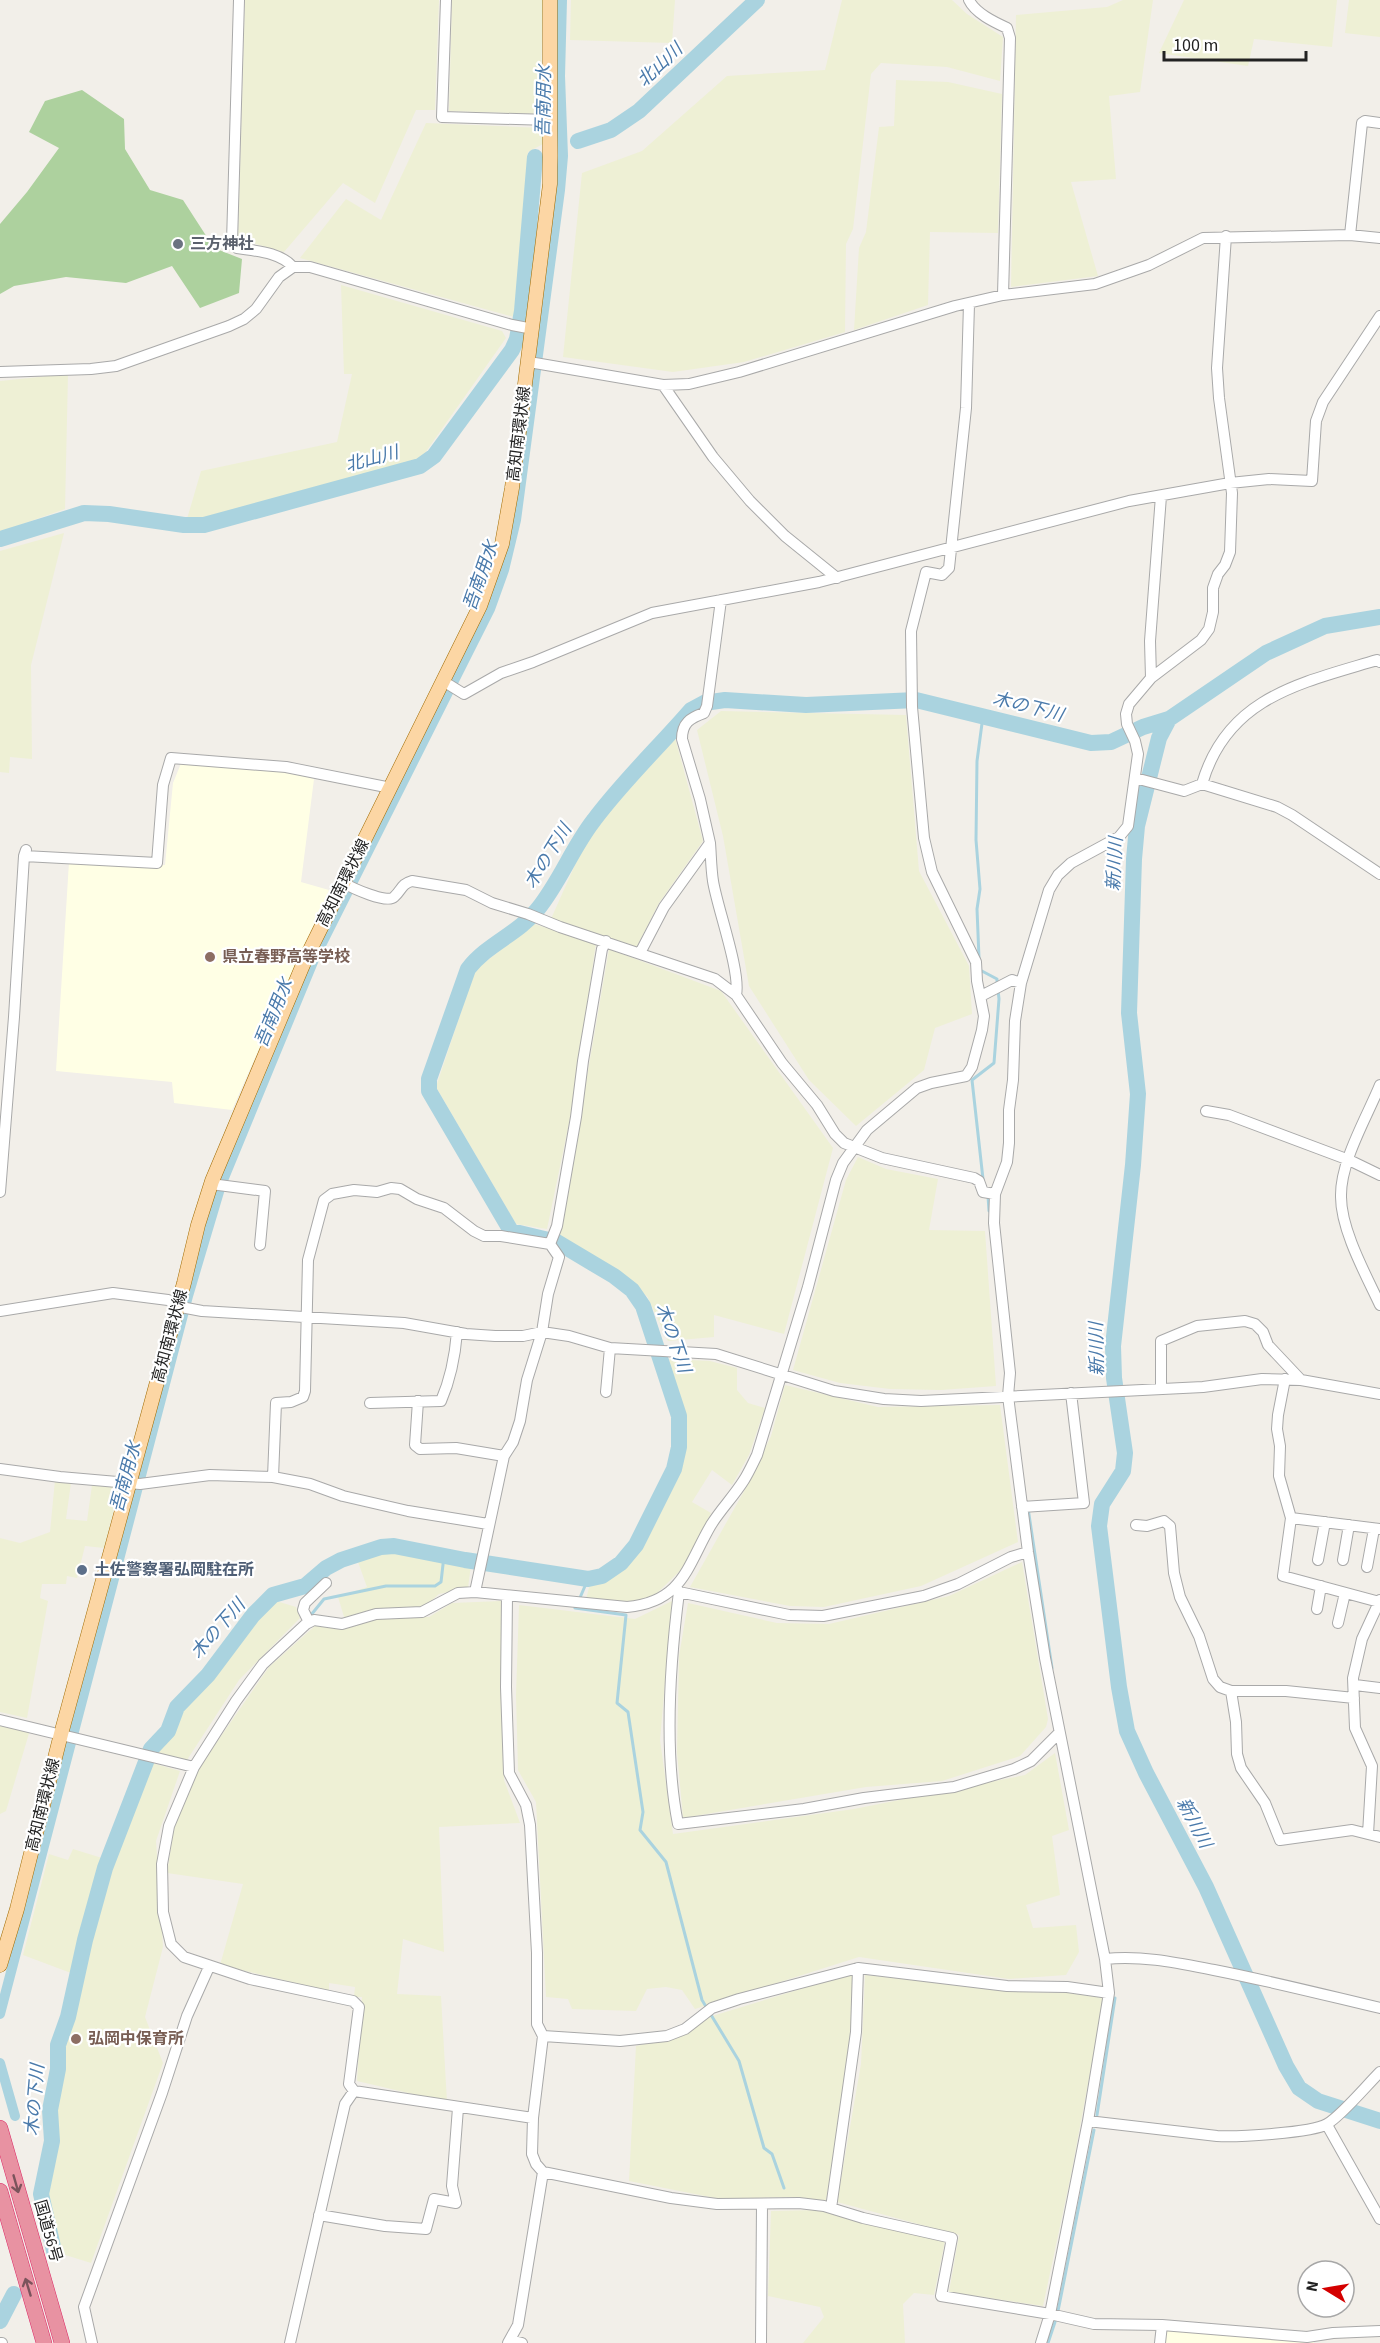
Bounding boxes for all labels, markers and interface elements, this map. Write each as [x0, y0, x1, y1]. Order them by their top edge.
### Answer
scale bar [1164, 24, 1306, 62]
text: 100 m [1173, 33, 1218, 58]
water label: 北山川 [632, 36, 690, 93]
water label: 吾南用水 [531, 63, 557, 137]
place label: 三方神社 [190, 233, 254, 255]
marker: 三方神社 [171, 237, 185, 251]
street label: 高知南環状線 [502, 385, 536, 483]
water label: 北山川 [343, 439, 403, 478]
water label: 吾南用水 [457, 536, 505, 614]
water label: 木の下川 [990, 686, 1068, 728]
water label: 木の下川 [518, 817, 579, 893]
water label: 新川川 [1101, 834, 1129, 892]
street label: 高知南環状線 [311, 835, 375, 931]
place label: 県立春野高等学校 [222, 946, 350, 968]
marker: 県立春野高等学校 [203, 950, 217, 964]
water label: 吾南用水 [249, 973, 300, 1051]
street label: 高知南環状線 [147, 1287, 193, 1385]
water label: 木の下川 [649, 1300, 697, 1378]
water label: 新川川 [1084, 1320, 1110, 1376]
water label: 吾南用水 [105, 1437, 148, 1515]
place label: 土佐警察署弘岡駐在所 [94, 1559, 254, 1581]
marker: 土佐警察署弘岡駐在所 [75, 1563, 89, 1577]
water label: 木の下川 [185, 1592, 252, 1664]
street label: 高知南環状線 [21, 1756, 65, 1854]
water label: 新川川 [1170, 1793, 1219, 1854]
place label: 弘岡中保育所 [88, 2028, 184, 2050]
marker: 弘岡中保育所 [69, 2032, 83, 2046]
water label: 木の下川 [19, 2061, 51, 2137]
one-way arrow [11, 2174, 22, 2193]
street label: 国道56号 [29, 2197, 67, 2265]
north arrow [1296, 2259, 1356, 2319]
one-way arrow [22, 2278, 33, 2297]
text: N [1300, 2279, 1324, 2294]

